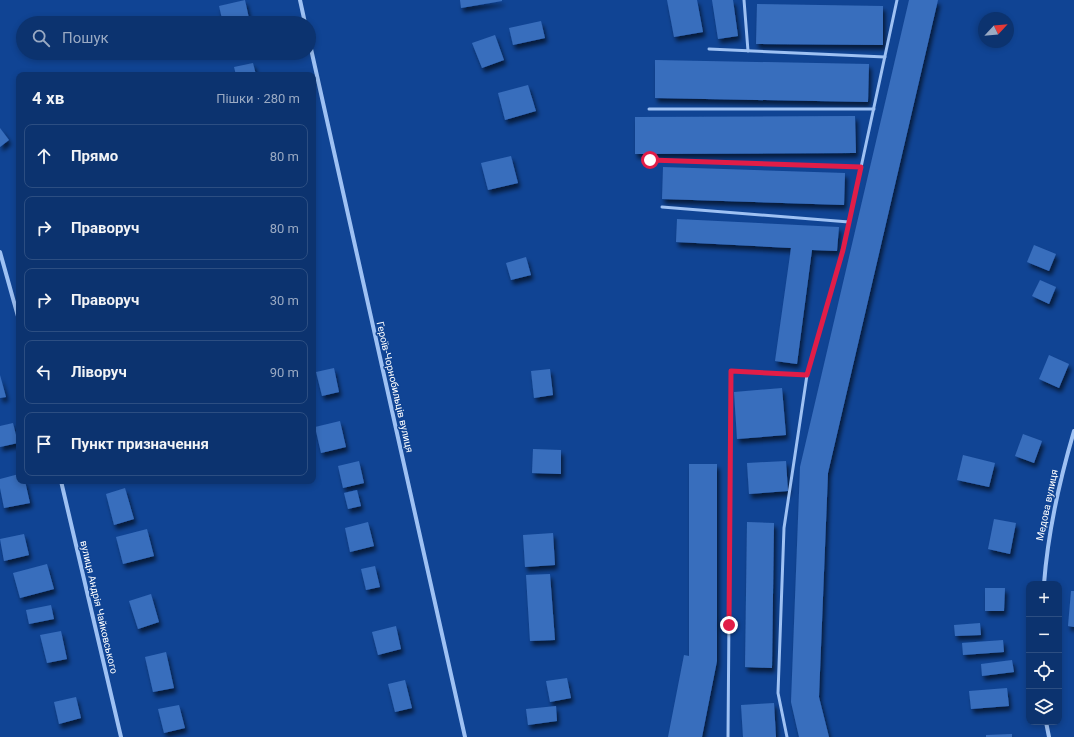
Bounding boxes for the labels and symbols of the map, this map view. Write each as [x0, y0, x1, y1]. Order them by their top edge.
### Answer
north arrow [978, 12, 1014, 48]
route start [641, 151, 659, 169]
street label: Героїв-Чорнобильців вулиця [375, 320, 415, 454]
street label: Медова вулиця [1034, 468, 1060, 542]
street label: вулиця Андрія Чайковського [78, 539, 120, 675]
route end [720, 616, 738, 634]

